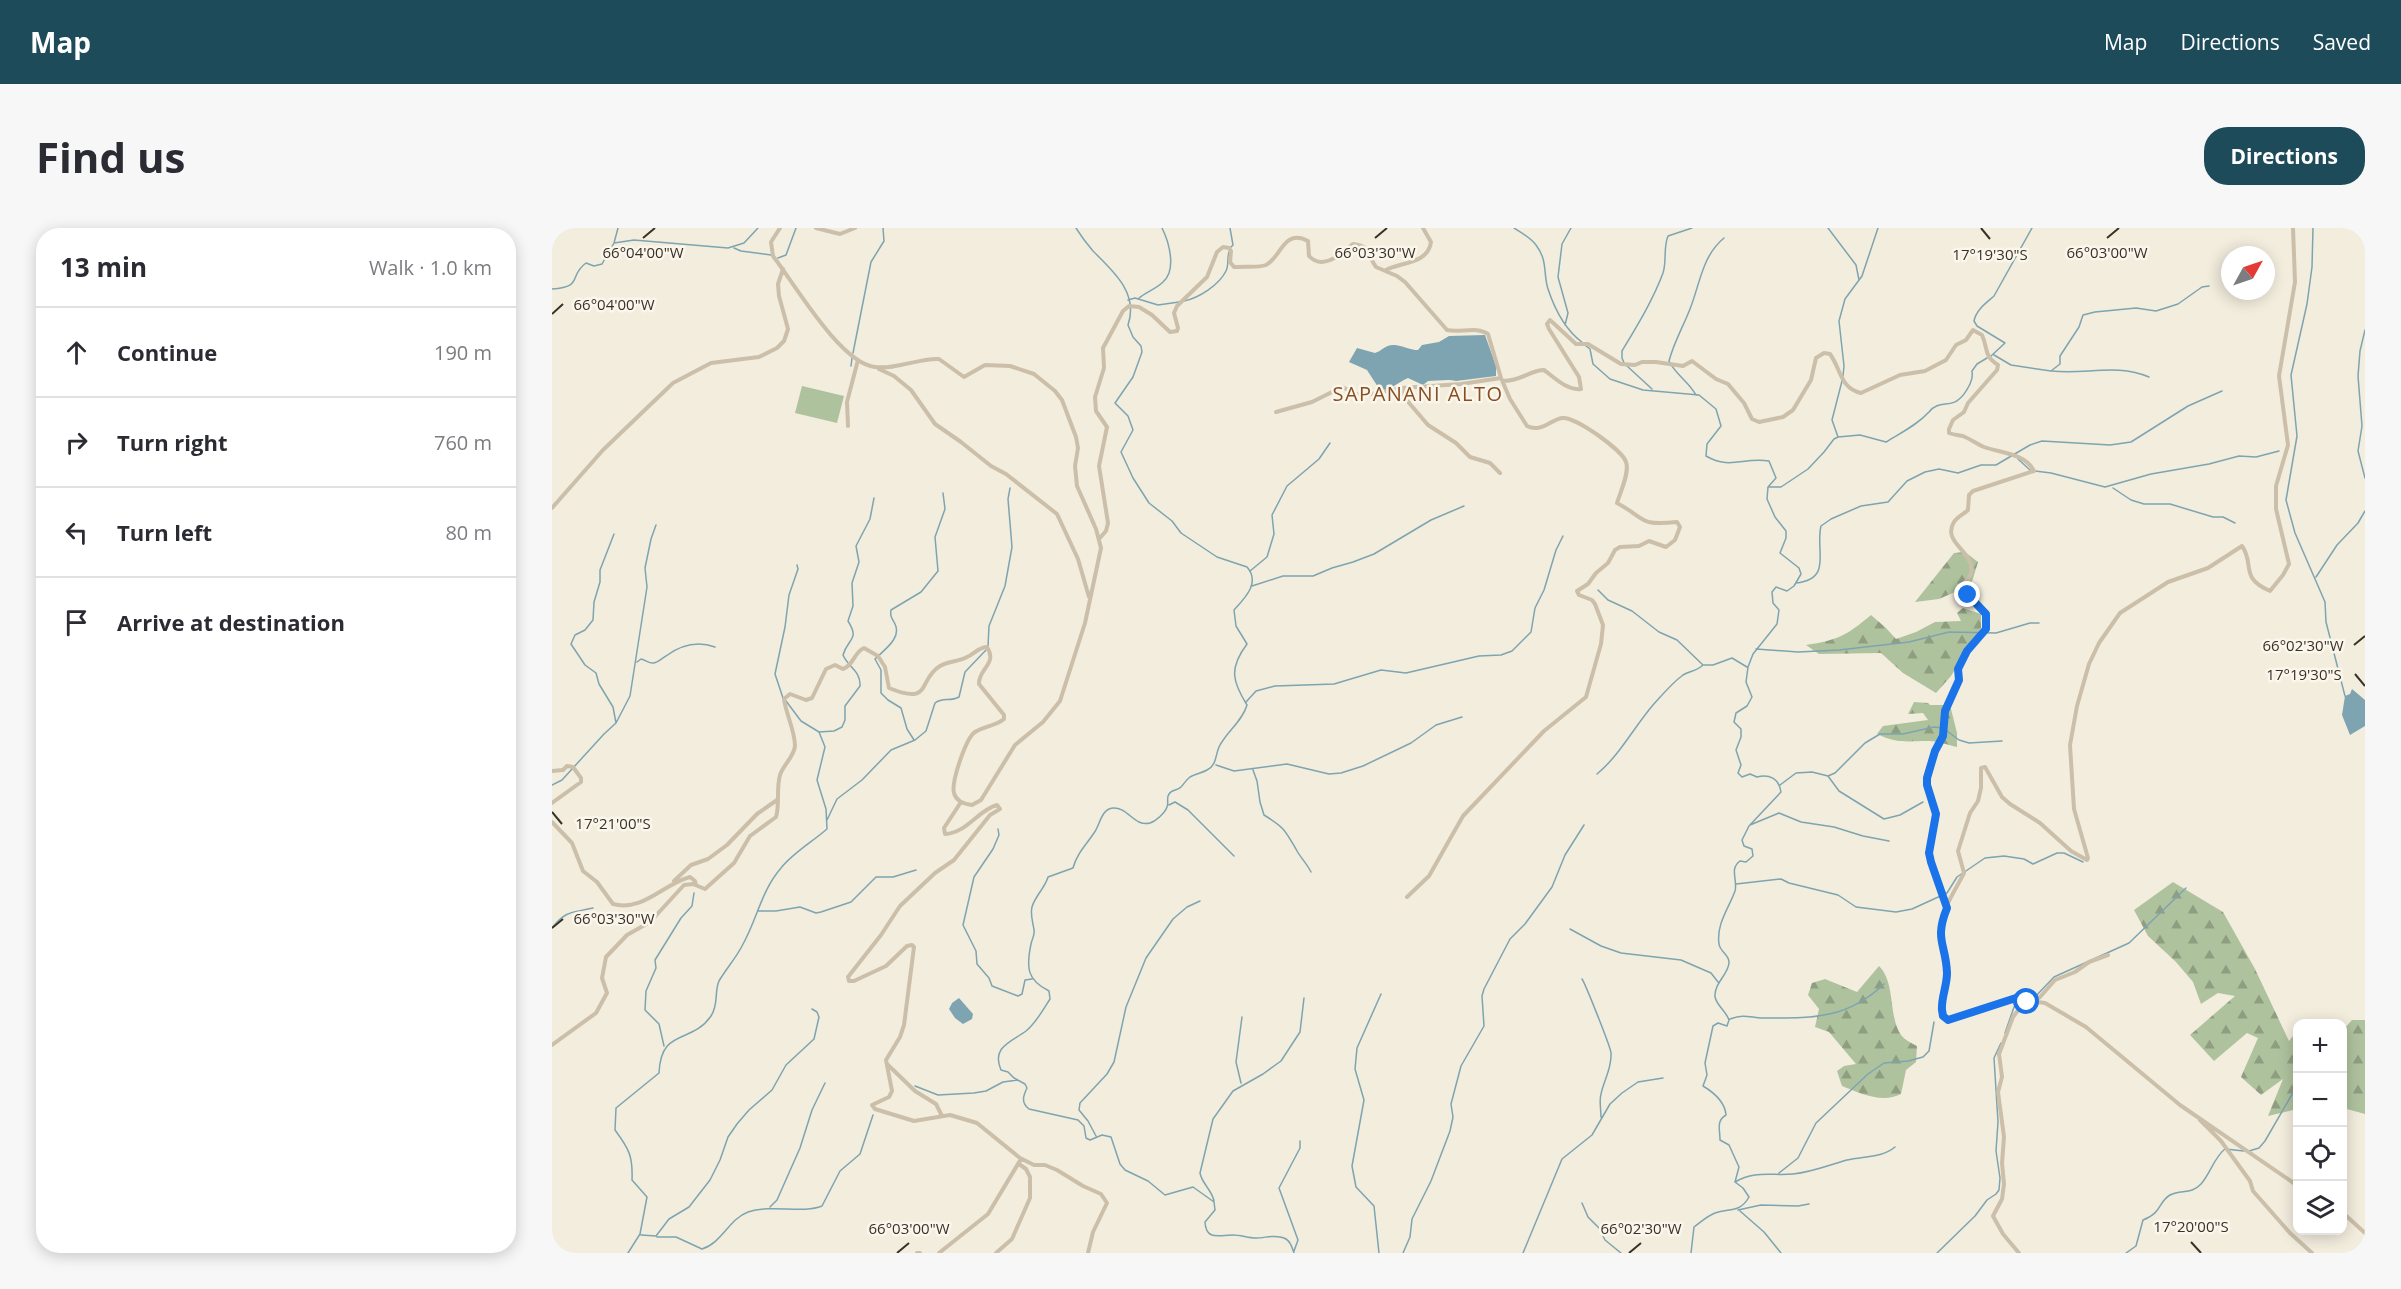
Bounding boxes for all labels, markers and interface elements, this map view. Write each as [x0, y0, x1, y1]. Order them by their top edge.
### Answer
text: Map [30, 23, 91, 61]
text: Map [2104, 28, 2147, 56]
text: Directions [2180, 28, 2280, 56]
text: Saved [2313, 28, 2371, 56]
button: Directions [2204, 127, 2365, 185]
text: Find us [36, 128, 185, 185]
text: 66°04'00"W [603, 242, 684, 262]
text: 66°03'30"W [1335, 242, 1416, 262]
text: 66°03'00"W [2067, 242, 2148, 262]
text: 17°19'30"S [1952, 244, 2028, 264]
north arrow [2221, 246, 2275, 300]
text: 13 min [60, 249, 147, 285]
text: Walk · 1.0 km [369, 254, 492, 281]
text: 66°04'00"W [574, 294, 655, 314]
icon: ahead [60, 336, 93, 369]
text: Continue [117, 337, 217, 367]
text: 190 m [434, 339, 492, 366]
district label: SAPANANI ALTO [1333, 380, 1504, 407]
icon: right [60, 426, 93, 459]
text: Turn right [117, 427, 228, 457]
text: 760 m [434, 429, 492, 456]
icon: left [60, 516, 93, 549]
text: Turn left [117, 517, 212, 547]
text: 80 m [445, 519, 492, 546]
route end [1954, 581, 1980, 607]
icon: arrive [60, 606, 93, 639]
text: Arrive at destination [117, 607, 345, 637]
text: 66°02'30"W [2263, 635, 2344, 655]
text: 17°19'30"S [2266, 664, 2342, 684]
text: 17°21'00"S [575, 813, 651, 833]
text: 66°03'30"W [574, 908, 655, 928]
route start [2013, 988, 2039, 1014]
map controls [2293, 1019, 2347, 1235]
button: + [2293, 1019, 2347, 1073]
button: − [2293, 1073, 2347, 1127]
button: locate [2293, 1127, 2347, 1181]
button: layers [2293, 1181, 2347, 1235]
text: 17°20'00"S [2153, 1216, 2229, 1236]
text: 66°03'00"W [869, 1218, 950, 1238]
text: 66°02'30"W [1601, 1218, 1682, 1238]

